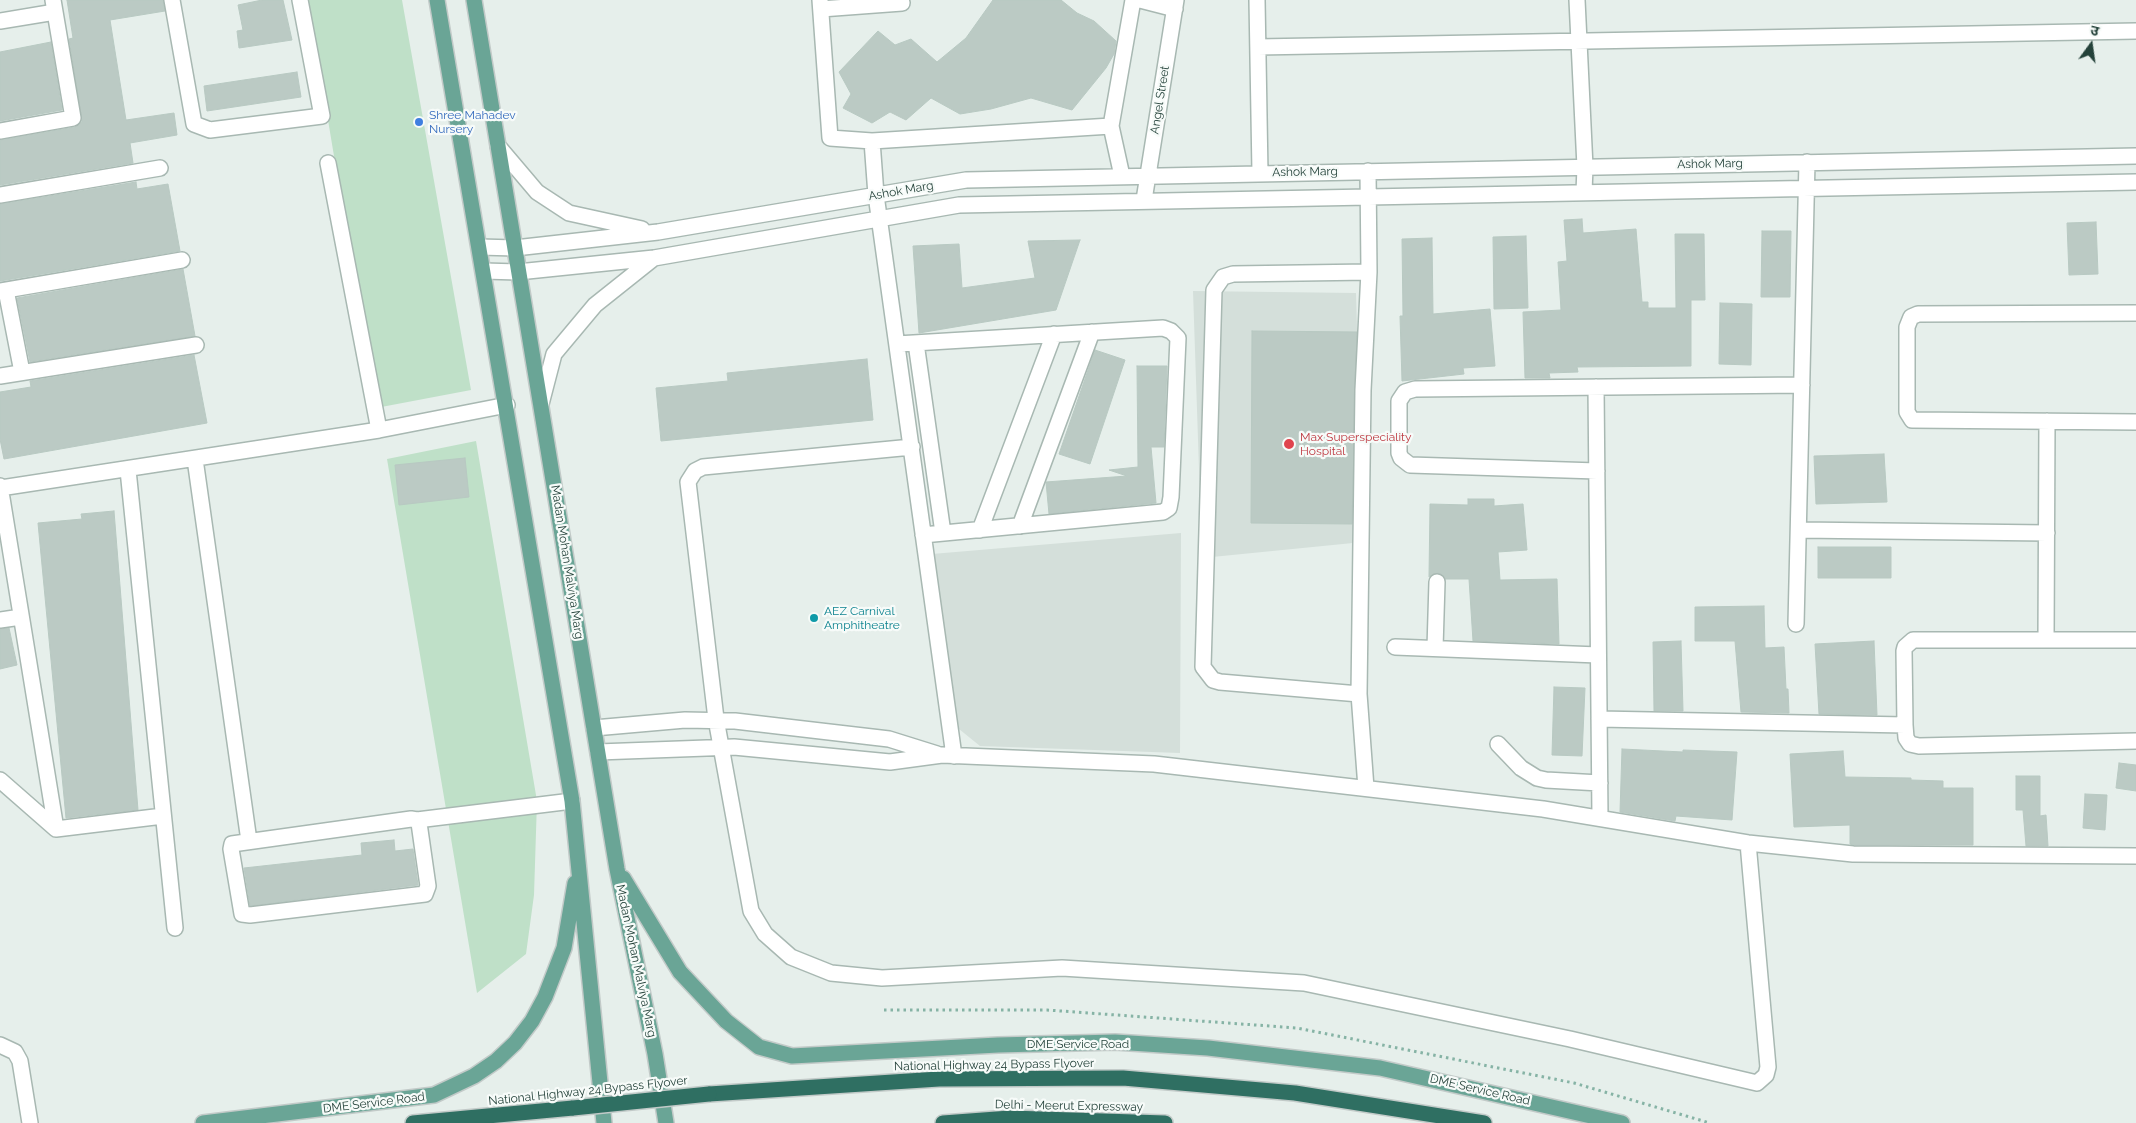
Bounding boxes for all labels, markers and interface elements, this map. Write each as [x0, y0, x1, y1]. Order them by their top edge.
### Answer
north arrow [2066, 20, 2116, 70]
text: उ [2089, 22, 2101, 39]
street label: Angel Street [1147, 65, 1173, 135]
place label: Shree Mahadev Nursery [429, 108, 516, 136]
marker: Shree Mahadev Nursery [413, 116, 425, 128]
street label: Ashok Marg [1677, 156, 1743, 172]
street label: Ashok Marg [1272, 164, 1338, 180]
street label: Ashok Marg [867, 178, 935, 204]
place label: Max Superspeciality Hospital [1300, 430, 1412, 458]
marker: Max Superspeciality Hospital [1282, 437, 1296, 451]
street label: Madan Mohan Malviya Marg [548, 484, 586, 640]
place label: AEZ Carnival Amphitheatre [824, 604, 900, 632]
marker: AEZ Carnival Amphitheatre [808, 612, 820, 624]
street label: Madan Mohan Malviya Marg [613, 883, 659, 1039]
street label: DME Service Road [1027, 1037, 1129, 1051]
street label: National Highway 24 Bypass Flyover [894, 1056, 1094, 1074]
street label: DME Service Road [1428, 1071, 1532, 1109]
street label: National Highway 24 Bypass Flyover [488, 1073, 688, 1109]
street label: DME Service Road [322, 1090, 426, 1116]
street label: Delhi - Meerut Expressway [995, 1098, 1143, 1114]

